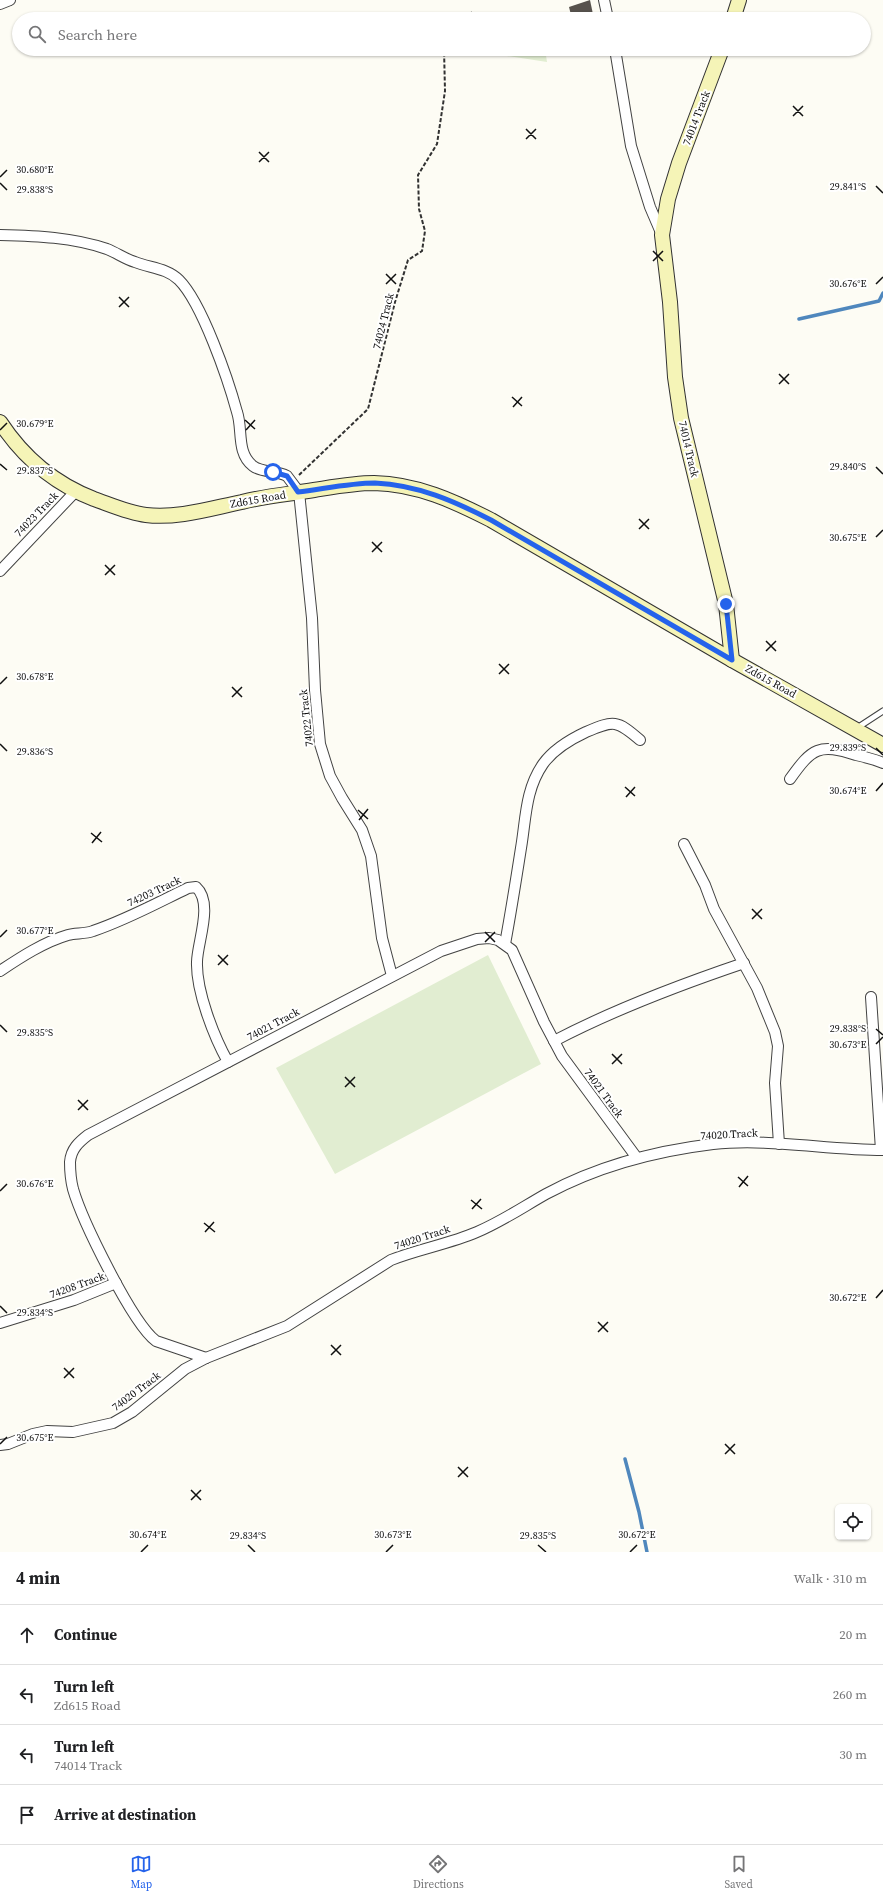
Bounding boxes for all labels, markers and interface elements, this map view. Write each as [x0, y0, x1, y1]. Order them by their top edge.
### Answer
search box [12, 12, 871, 56]
icon: search [26, 23, 48, 45]
text: Search here [58, 24, 137, 45]
street label: 74014 Track [679, 88, 714, 148]
text: 30.680°E [16, 163, 54, 176]
text: 29.841°S [830, 180, 866, 193]
text: 29.838°S [17, 183, 53, 196]
text: 30.676°E [829, 277, 867, 290]
street label: 74024 Track [369, 290, 398, 351]
text: 30.679°E [16, 417, 54, 430]
street label: 74014 Track [675, 419, 703, 480]
text: 29.840°S [830, 460, 866, 473]
route start [264, 463, 282, 481]
text: 29.837°S [17, 464, 53, 477]
street label: Zd615 Road [229, 487, 288, 512]
street label: 74023 Track [11, 488, 62, 540]
text: 30.675°E [829, 531, 867, 544]
route end [717, 595, 735, 613]
street label: Zd615 Road [743, 661, 800, 702]
text: 30.678°E [16, 670, 54, 683]
street label: 74022 Track [296, 688, 317, 747]
text: 29.839°S [830, 741, 866, 754]
text: 29.836°S [17, 745, 53, 758]
text: 30.674°E [829, 784, 867, 797]
street label: 74203 Track [125, 872, 184, 910]
text: 30.677°E [16, 924, 54, 937]
street label: 74021 Track [244, 1004, 303, 1045]
text: 29.838°S [830, 1022, 866, 1035]
text: 29.835°S [17, 1026, 53, 1039]
text: 30.673°E [829, 1038, 867, 1051]
street label: 74021 Track [581, 1066, 627, 1122]
street label: 74020 Track [700, 1125, 759, 1143]
text: 30.676°E [16, 1177, 54, 1190]
street label: 74020 Track [392, 1221, 453, 1254]
street label: 74208 Track [48, 1268, 108, 1302]
text: 30.672°E [829, 1291, 867, 1304]
text: 29.834°S [17, 1306, 53, 1319]
street label: 74020 Track [109, 1368, 165, 1415]
text: 30.675°E [16, 1431, 54, 1444]
map controls [835, 1504, 871, 1540]
button: locate [835, 1504, 871, 1540]
text: 30.674°E [129, 1528, 167, 1541]
text: 30.673°E [374, 1528, 412, 1541]
text: 30.672°E [618, 1528, 656, 1541]
text: 29.834°S [230, 1529, 266, 1542]
text: 29.835°S [520, 1529, 556, 1542]
text: 4 min [16, 1566, 60, 1590]
text: Walk · 310 m [794, 1570, 867, 1587]
icon: ahead [16, 1624, 38, 1646]
text: Continue [54, 1624, 117, 1645]
text: 20 m [839, 1626, 867, 1643]
text: Turn left [54, 1676, 114, 1697]
icon: left [16, 1684, 38, 1706]
text: 260 m [833, 1686, 867, 1703]
text: Zd615 Road [54, 1697, 121, 1714]
text: Turn left [54, 1736, 114, 1757]
icon: left [16, 1744, 38, 1766]
text: 30 m [839, 1746, 867, 1763]
text: 74014 Track [54, 1757, 122, 1774]
icon: arrive [16, 1804, 38, 1826]
text: Arrive at destination [54, 1804, 196, 1825]
tab: Map [130, 1853, 152, 1892]
tab: Directions [413, 1853, 464, 1892]
tab: Saved [724, 1853, 753, 1892]

